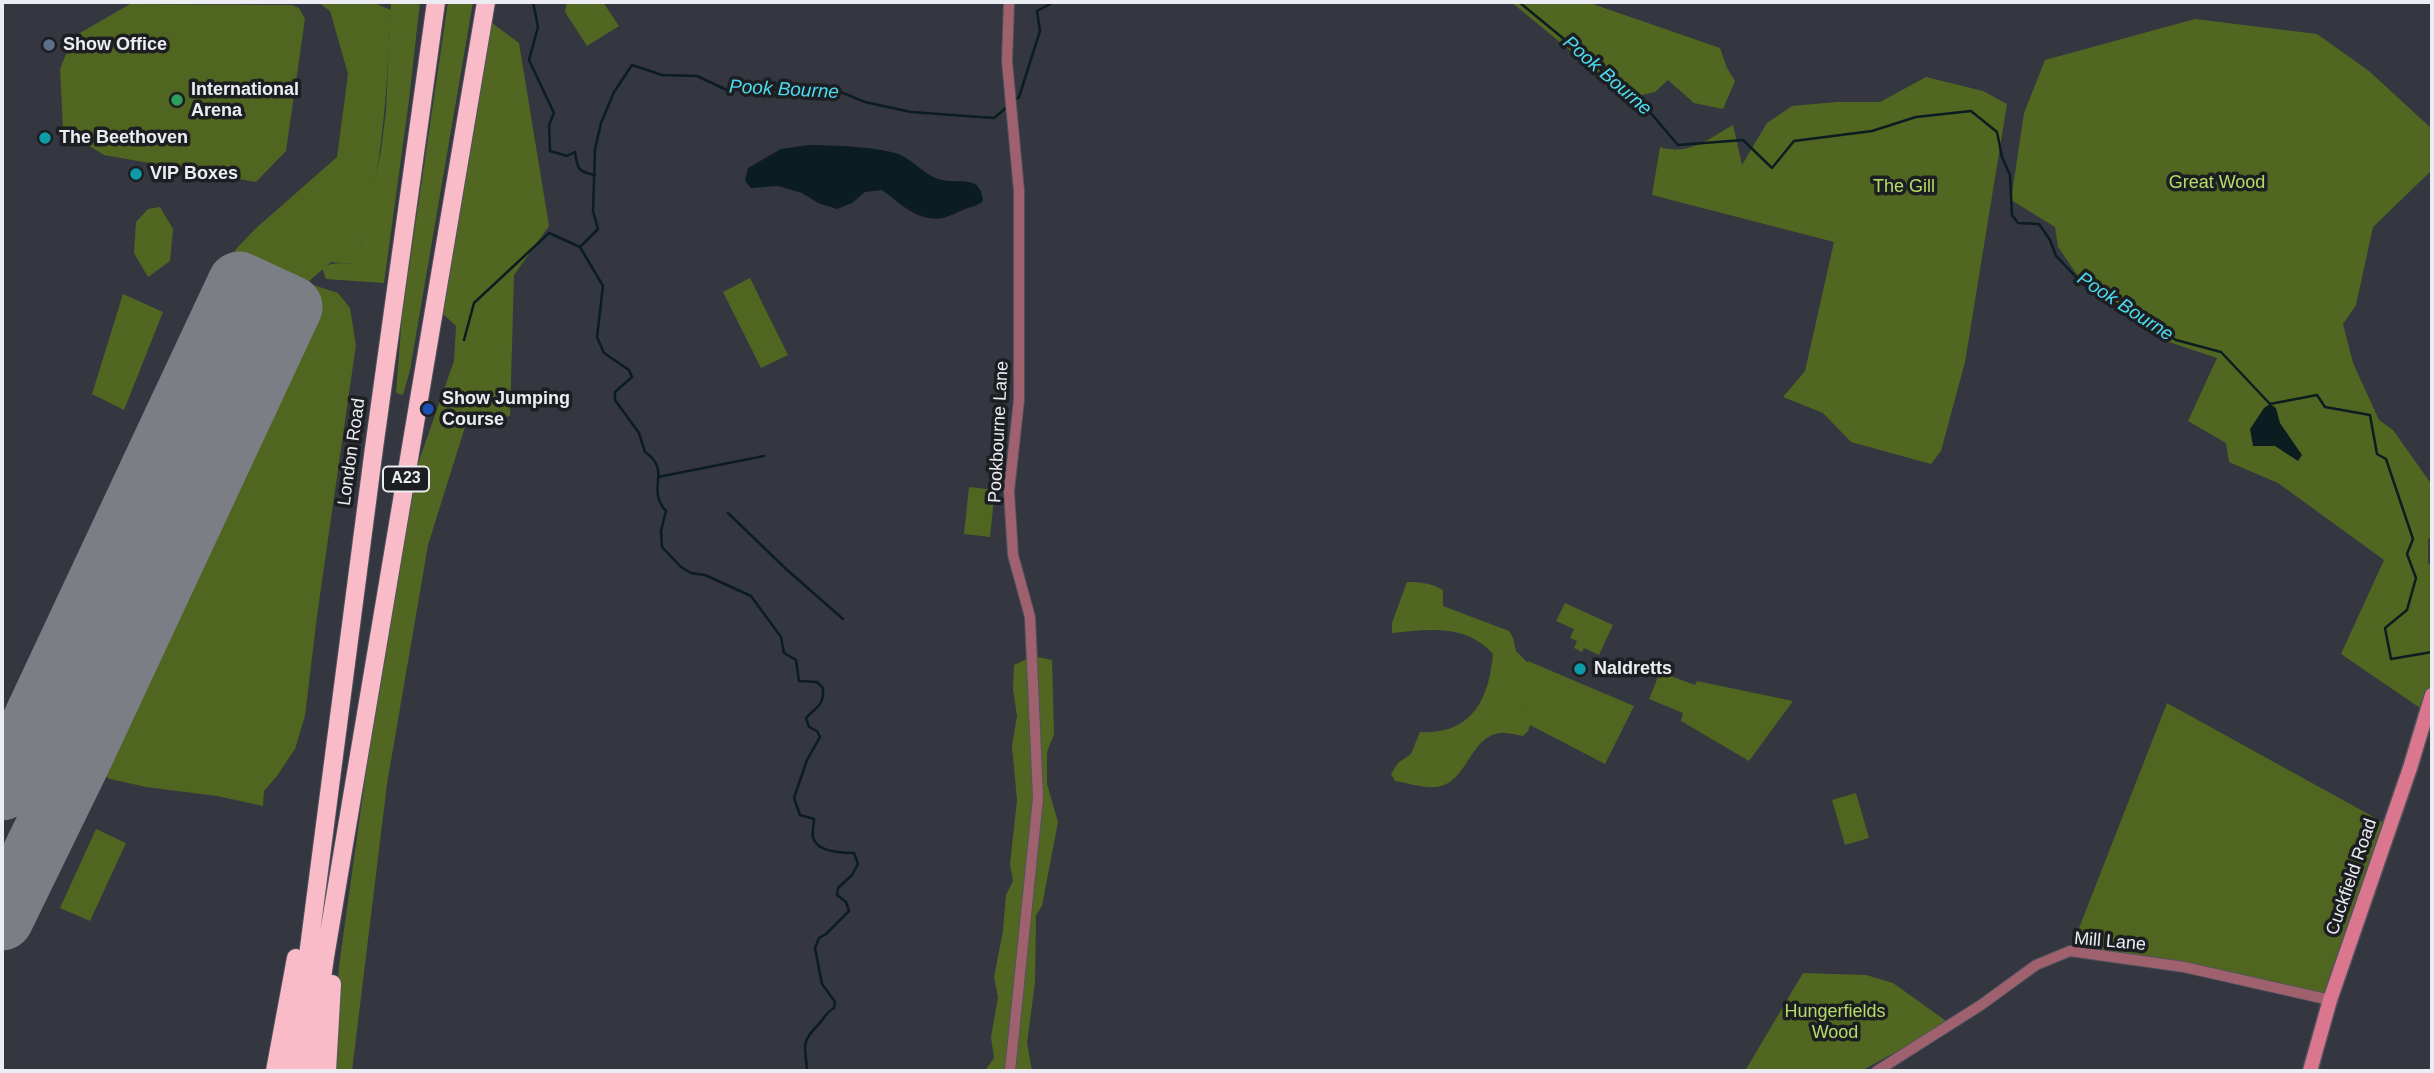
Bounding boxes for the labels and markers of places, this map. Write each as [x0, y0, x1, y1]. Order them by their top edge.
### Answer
place label: Show Office [63, 34, 167, 56]
marker: Show Office [41, 37, 57, 53]
place label: International Arena [191, 79, 299, 122]
marker: International Arena [169, 92, 185, 108]
place label: The Beethoven [59, 127, 188, 149]
marker: The Beethoven [37, 130, 53, 146]
place label: VIP Boxes [150, 163, 238, 185]
marker: VIP Boxes [128, 166, 144, 182]
place label: Show Jumping Course [442, 388, 570, 430]
marker: Show Jumping Course [420, 401, 436, 417]
place label: Naldretts [1594, 658, 1672, 680]
marker: Naldretts [1572, 661, 1588, 677]

